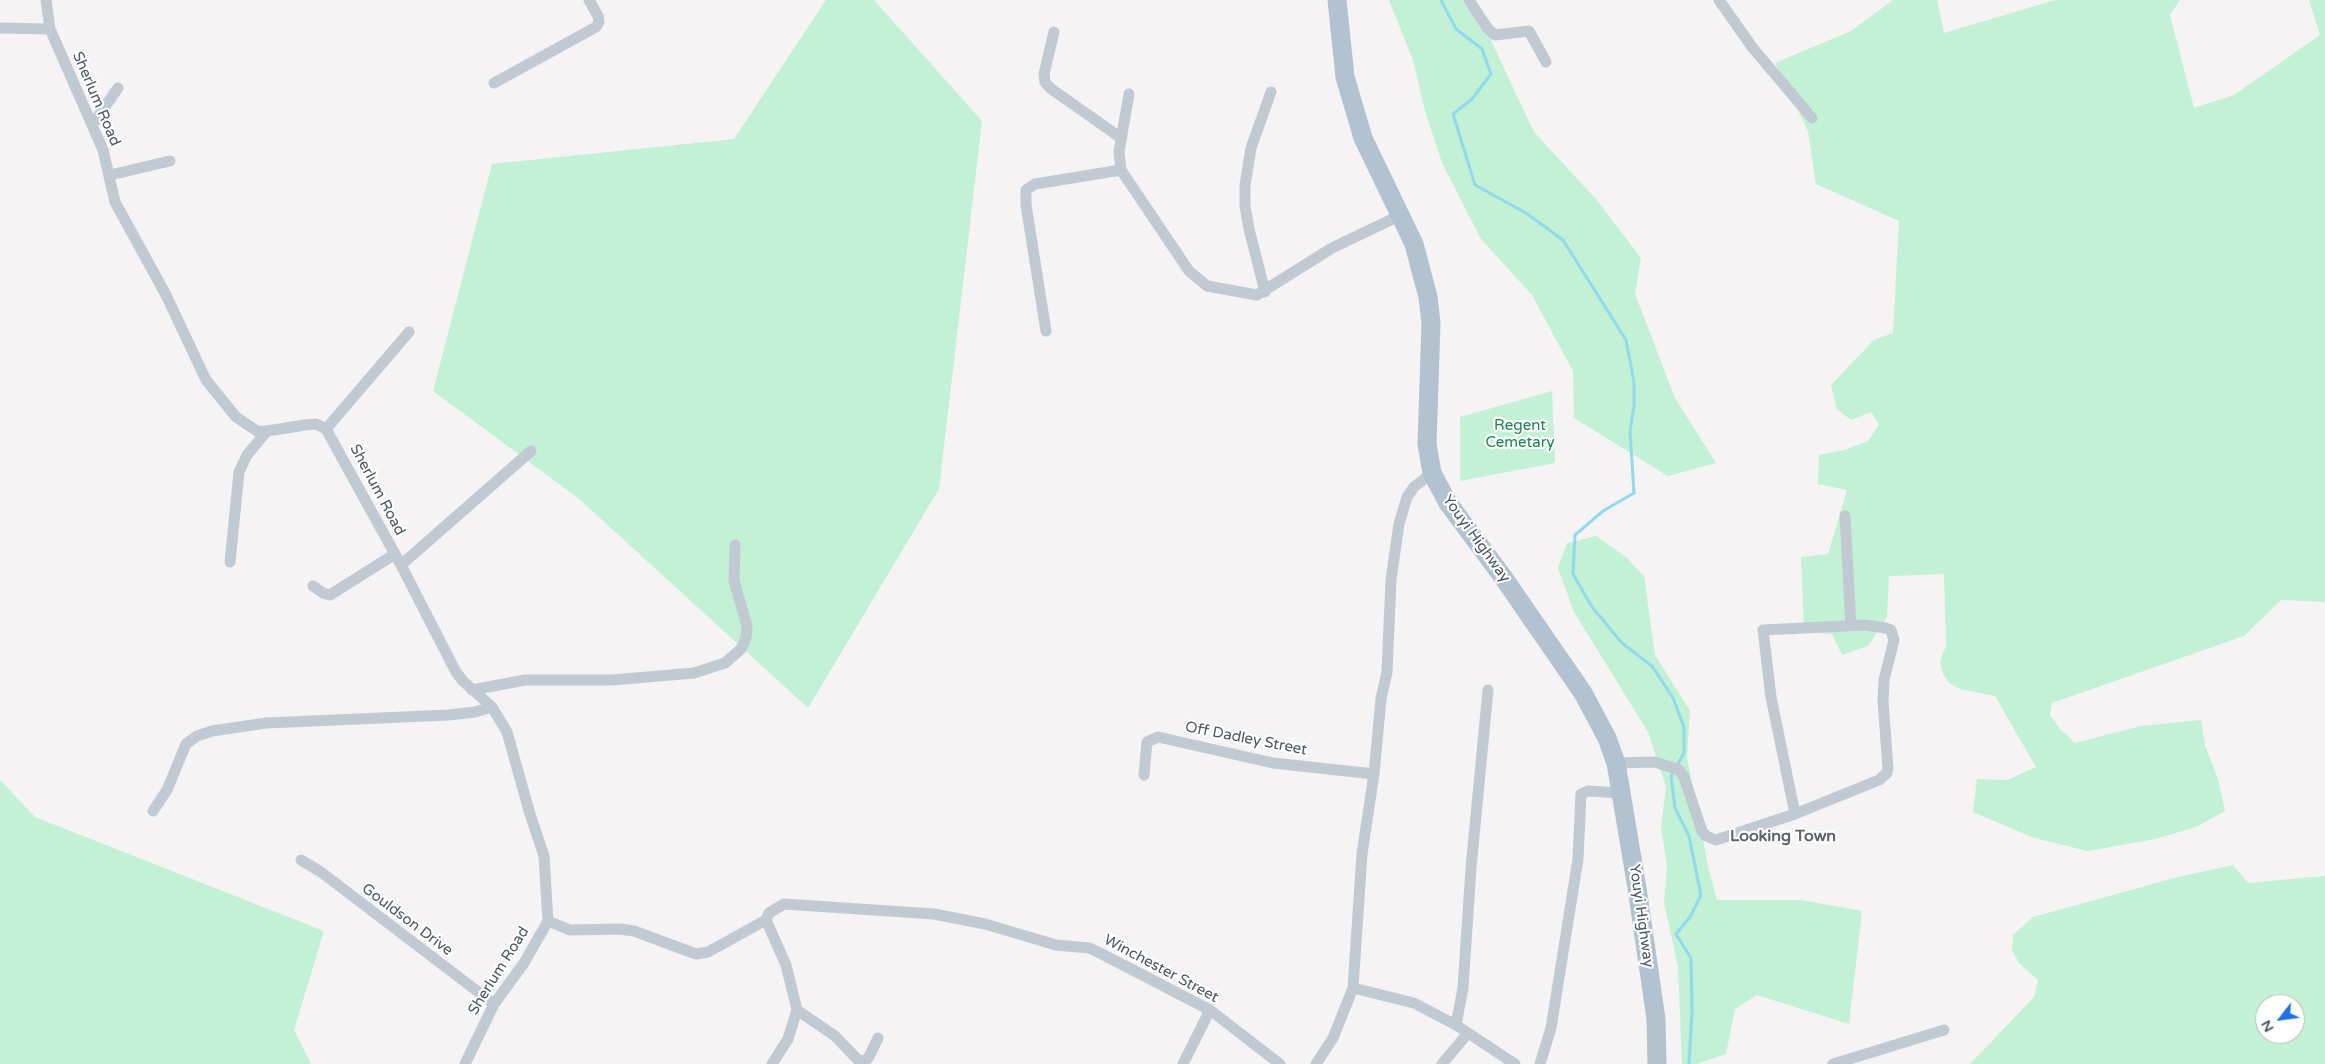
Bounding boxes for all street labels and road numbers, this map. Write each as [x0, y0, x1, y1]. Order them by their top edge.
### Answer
street label: Sherlum Road [68, 49, 124, 149]
street label: Sherlum Road [345, 441, 409, 539]
street label: Youyi Highway [1438, 492, 1514, 586]
street label: Off Dadley Street [1184, 718, 1308, 760]
street label: Youyi Highway [1625, 863, 1657, 969]
street label: Gouldson Drive [358, 880, 456, 960]
street label: Sherlum Road [465, 924, 533, 1018]
street label: Winchester Street [1101, 931, 1221, 1007]

